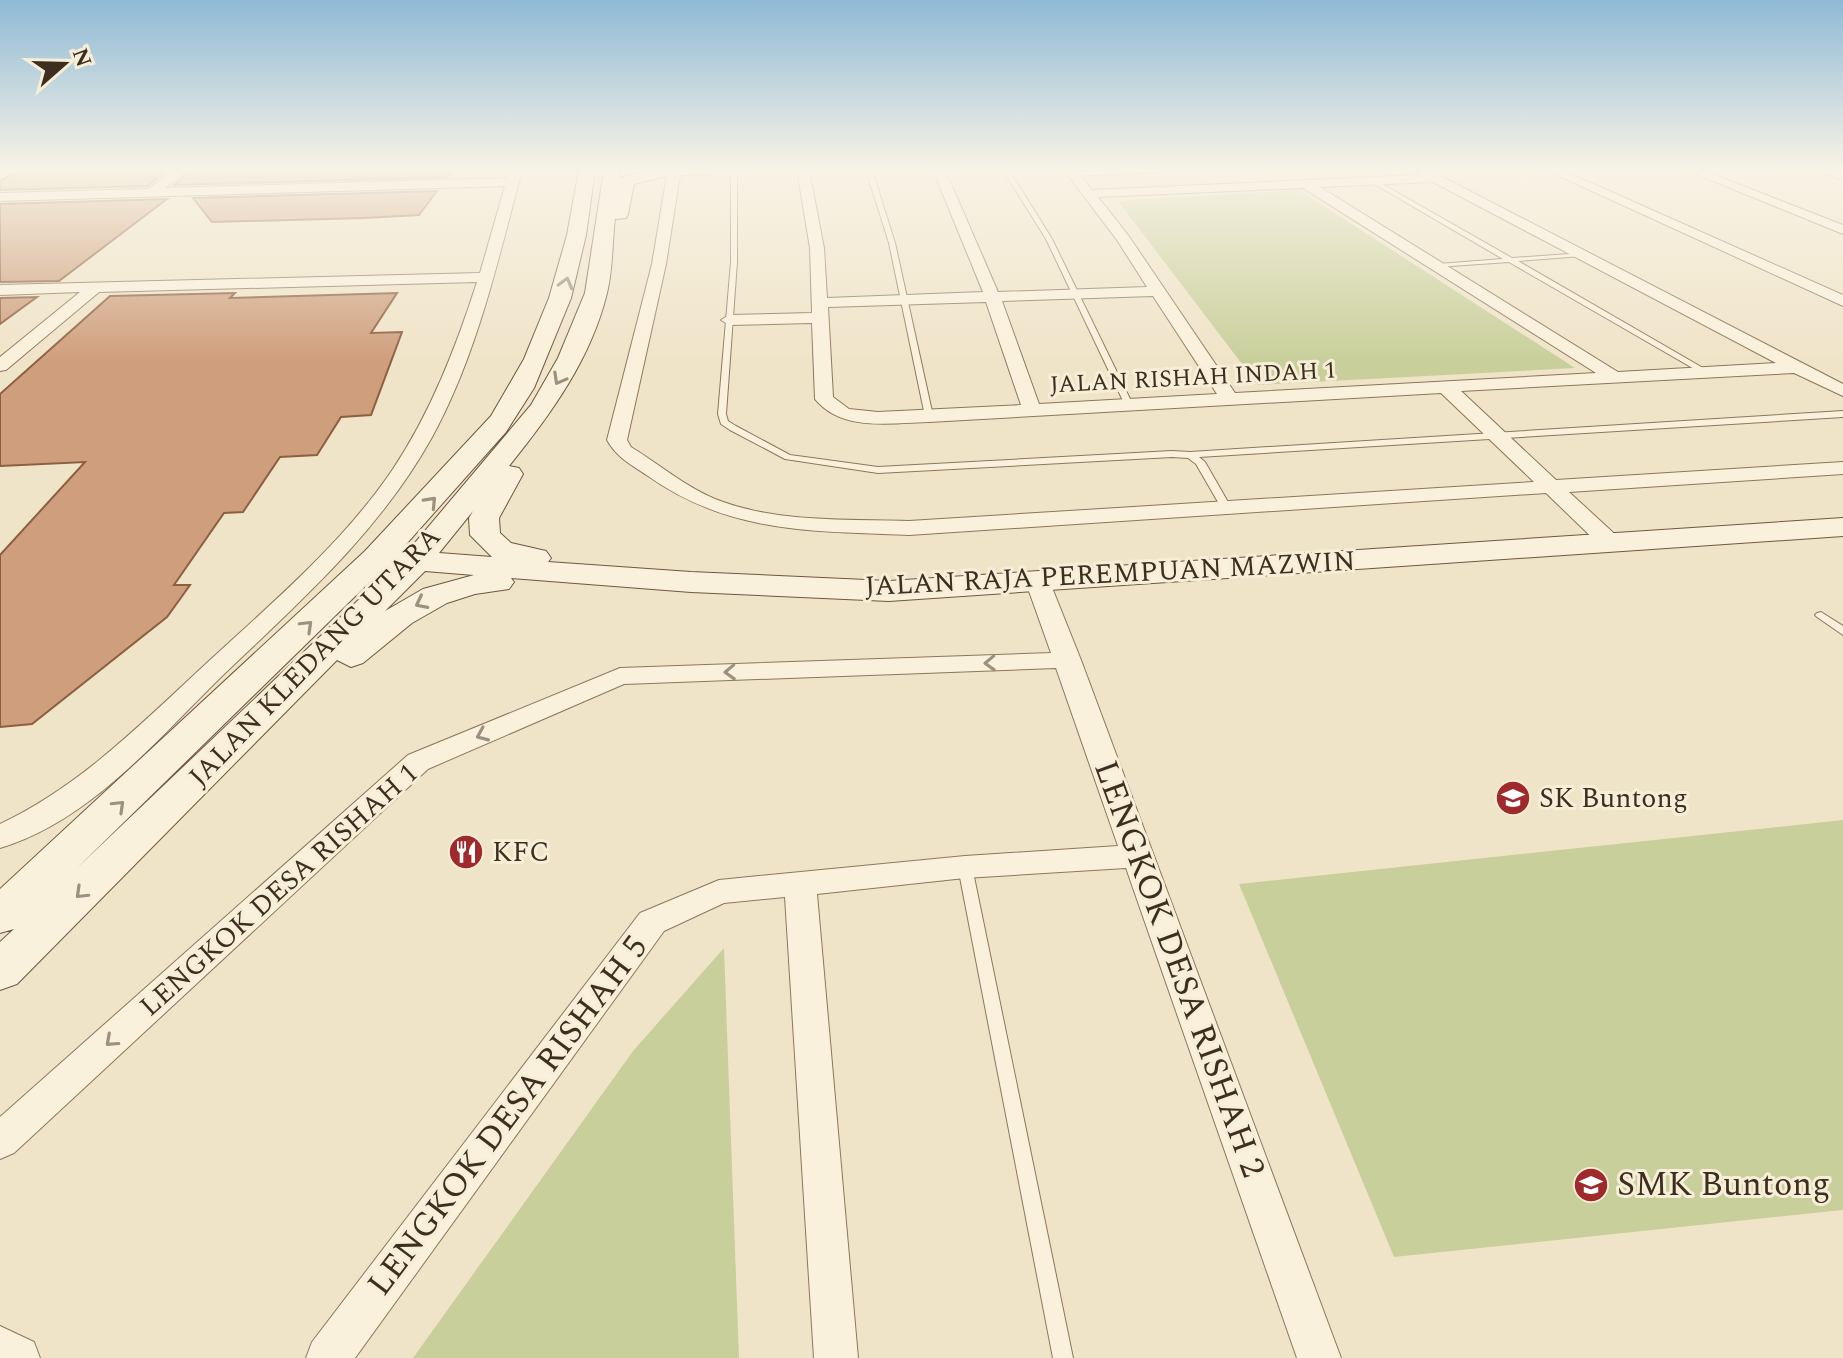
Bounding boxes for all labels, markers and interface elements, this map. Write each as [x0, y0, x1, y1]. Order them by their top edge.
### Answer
north arrow [24, 24, 104, 104]
text: N [63, 44, 100, 72]
one-way arrow [557, 277, 573, 291]
street label: JALAN RISHAH INDAH 1 [1049, 353, 1337, 403]
one-way arrow [553, 371, 568, 385]
one-way arrow [421, 497, 436, 511]
street label: JALAN KLEDANG UTARA [179, 517, 451, 797]
street label: JALAN RAJA PEREMPUAN MAZWIN [864, 540, 1356, 608]
one-way arrow [414, 593, 429, 608]
one-way arrow [298, 621, 312, 635]
one-way arrow [983, 655, 996, 672]
one-way arrow [723, 664, 736, 681]
one-way arrow [476, 726, 490, 742]
street label: LENGKOK DESA RISHAH 1 [130, 753, 428, 1027]
street label: LENGKOK DESA RISHAH 2 [1079, 753, 1279, 1185]
place label: SK Buntong [1539, 777, 1688, 820]
school or university icon: SK Buntong [1494, 779, 1532, 817]
one-way arrow [110, 800, 124, 815]
place label: KFC [492, 831, 550, 874]
restaurant icon: KFC [447, 833, 485, 871]
one-way arrow [76, 884, 90, 899]
street label: LENGKOK DESA RISHAH 5 [355, 925, 661, 1307]
one-way arrow [105, 1031, 120, 1045]
place label: SMK Buntong [1617, 1159, 1830, 1211]
school or university icon: SMK Buntong [1572, 1166, 1610, 1204]

